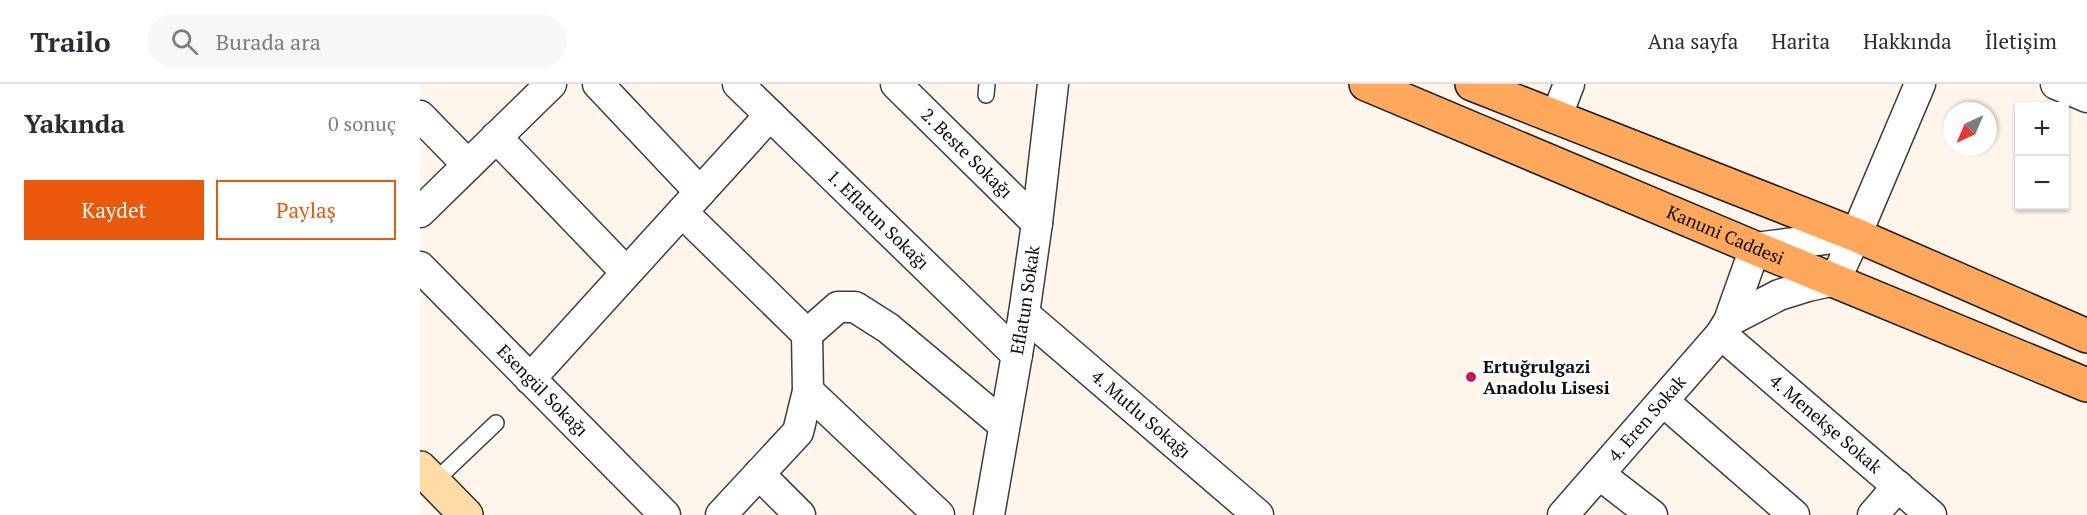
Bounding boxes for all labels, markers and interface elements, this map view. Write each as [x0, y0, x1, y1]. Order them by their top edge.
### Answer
search box [147, 14, 567, 68]
text: Trailo [30, 23, 111, 60]
icon: search [168, 25, 201, 58]
text: Burada ara [216, 27, 321, 56]
text: Ana sayfa [1648, 27, 1738, 55]
text: Harita [1771, 27, 1830, 55]
text: Hakkında [1863, 27, 1952, 55]
text: İletişim [1985, 27, 2057, 55]
street label: 2. Beste Sokağı [916, 102, 1018, 203]
north arrow [1943, 102, 1997, 156]
map controls [2015, 102, 2069, 210]
button: + [2015, 102, 2069, 156]
text: Yakında [24, 106, 125, 140]
text: 0 sonuç [328, 110, 396, 137]
button: − [2015, 156, 2069, 210]
street label: 1. Eflatun Sokağı [822, 164, 935, 274]
button: Kaydet [24, 180, 204, 240]
button: Paylaş [216, 180, 396, 240]
street label: Kanuni Caddesi [1663, 199, 1788, 270]
street label: Eflatun Sokak [1004, 243, 1045, 356]
street label: Esengül Sokağı [492, 339, 594, 441]
place label: Ertuğrulgazi Anadolu Lisesi [1483, 354, 1610, 399]
street label: 4. Mutlu Sokağı [1087, 364, 1196, 463]
street label: 4. Menekşe Sokak [1765, 368, 1888, 479]
street label: 4. Eren Sokak [1602, 369, 1691, 466]
marker: Ertuğrulgazi Anadolu Lisesi [1464, 370, 1478, 384]

